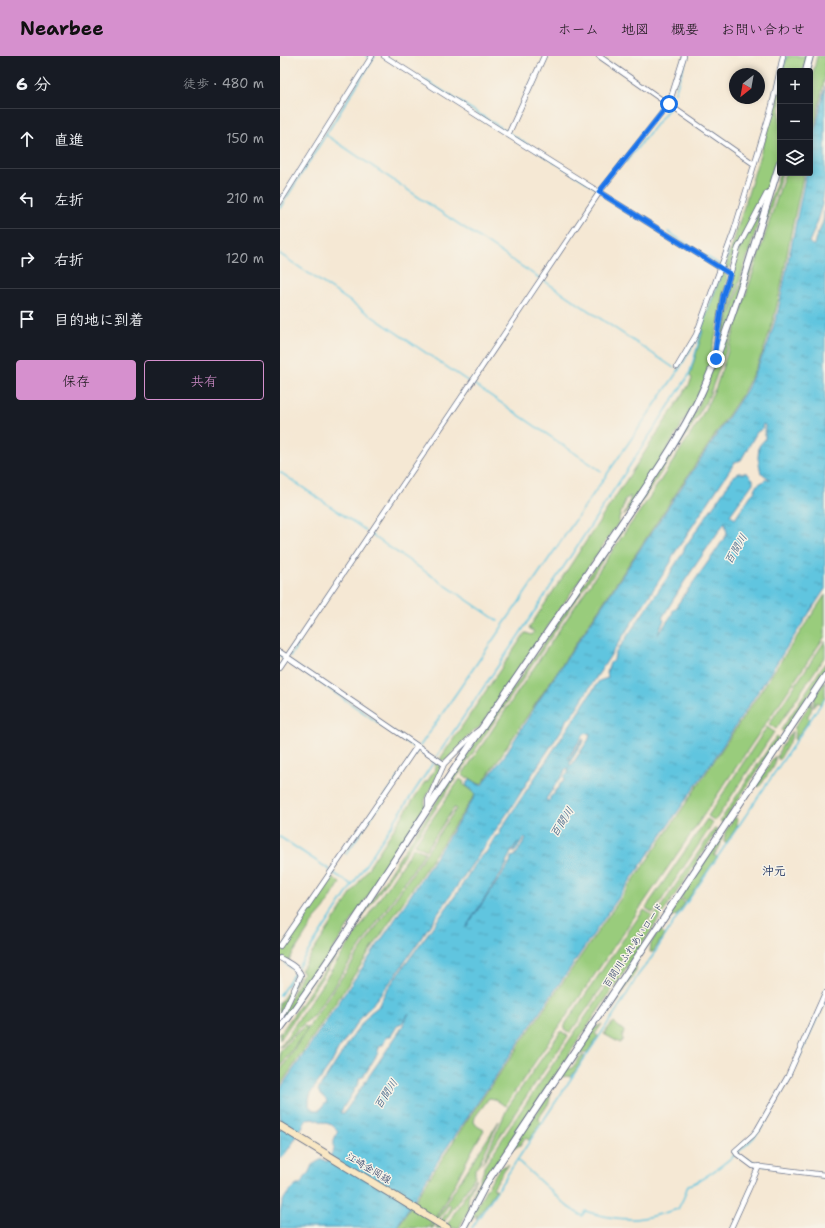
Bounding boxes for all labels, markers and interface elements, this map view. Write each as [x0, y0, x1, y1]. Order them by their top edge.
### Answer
text: Nearbee [20, 16, 104, 41]
text: ホーム [558, 20, 599, 38]
text: 地図 [621, 20, 649, 38]
text: 概要 [671, 20, 699, 38]
text: お問い合わせ [721, 20, 805, 38]
north arrow [729, 68, 765, 104]
map controls [777, 68, 813, 176]
button: + [777, 68, 813, 104]
text: 6 分 [16, 73, 51, 95]
text: 徒歩 · 480 m [183, 75, 264, 92]
route start [660, 95, 678, 113]
button: − [777, 104, 813, 140]
icon: ahead [16, 128, 38, 150]
text: 直進 [54, 130, 84, 150]
text: 150 m [226, 130, 264, 147]
button: layers [777, 140, 813, 176]
icon: left [16, 188, 38, 210]
text: 左折 [54, 190, 84, 210]
text: 210 m [226, 190, 264, 207]
icon: right [16, 248, 38, 270]
text: 右折 [54, 250, 84, 270]
text: 120 m [226, 250, 264, 267]
icon: arrive [16, 308, 38, 330]
text: 目的地に到着 [54, 310, 144, 330]
route end [707, 350, 725, 368]
button: 保存 [16, 360, 136, 400]
button: 共有 [144, 360, 264, 400]
water label: 百間川 [721, 531, 751, 567]
water label: 百間川 [547, 804, 577, 840]
district label: 沖元 [762, 863, 786, 879]
street label: 百間川ふれあいロード [600, 900, 666, 990]
water label: 百間川 [371, 1076, 401, 1112]
street label: 江崎金岡線 [344, 1150, 394, 1186]

